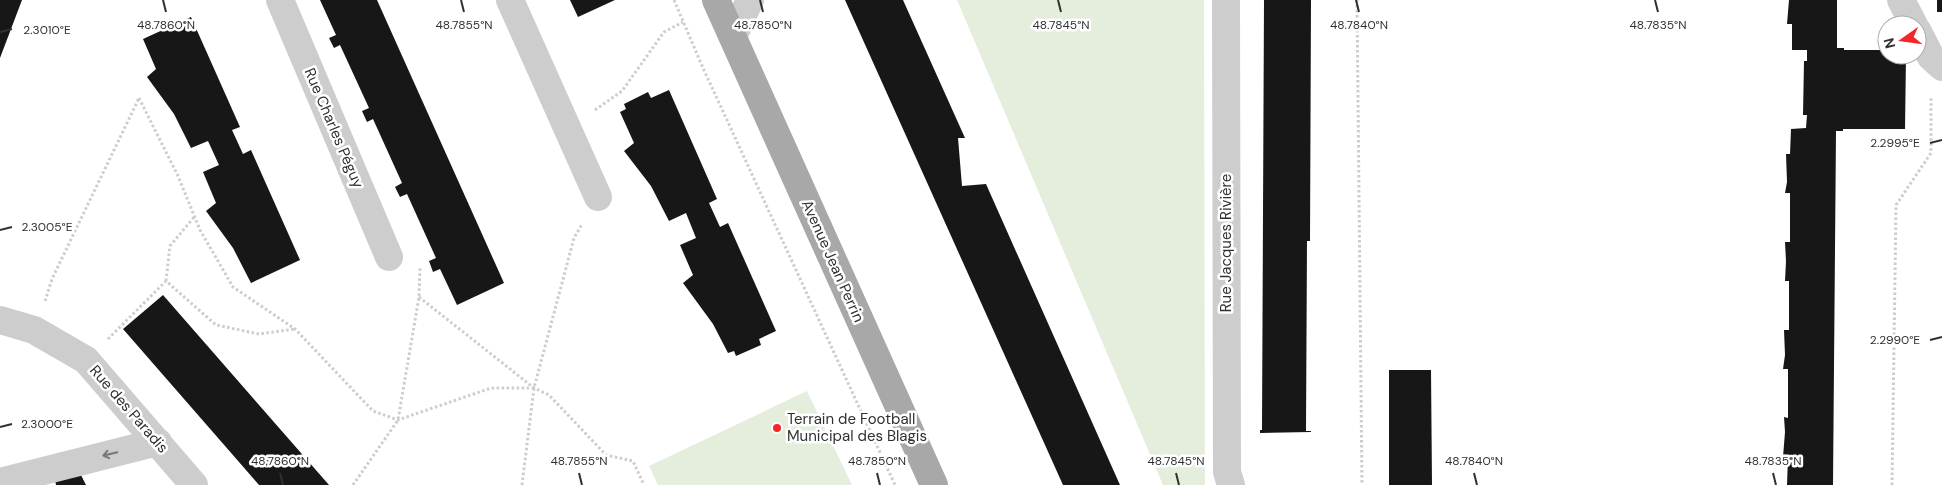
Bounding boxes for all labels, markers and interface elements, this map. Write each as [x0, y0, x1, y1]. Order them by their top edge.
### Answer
north arrow [1877, 15, 1927, 65]
text: 48.7860°N [137, 17, 195, 33]
text: 48.7855°N [435, 17, 493, 33]
text: 48.7850°N [734, 17, 792, 33]
text: 48.7845°N [1032, 17, 1090, 33]
text: 48.7840°N [1330, 17, 1388, 33]
text: 48.7835°N [1630, 17, 1686, 33]
text: 2.3010°E [23, 22, 71, 38]
text: N [1879, 36, 1899, 50]
street label: Rue Charles Péguy [300, 65, 369, 192]
text: 2.2995°E [1870, 135, 1920, 151]
street label: Rue Jacques Rivière [1216, 174, 1236, 312]
street label: Avenue Jean Perrin [797, 197, 869, 325]
text: 2.3005°E [21, 219, 73, 235]
text: 2.2990°E [1870, 332, 1920, 348]
street label: Rue des Paradis [85, 361, 173, 457]
place label: Terrain de Football Municipal des Blagis [787, 409, 927, 446]
text: 2.3000°E [21, 416, 73, 432]
marker: Terrain de Football Municipal des Blagis [771, 422, 783, 434]
one-way arrow [103, 450, 119, 459]
text: 48.7860°N [251, 453, 309, 469]
text: 48.7855°N [550, 453, 608, 469]
text: 48.7850°N [848, 453, 906, 469]
text: 48.7845°N [1147, 453, 1205, 469]
text: 48.7840°N [1445, 453, 1503, 469]
text: 48.7835°N [1745, 453, 1801, 469]

